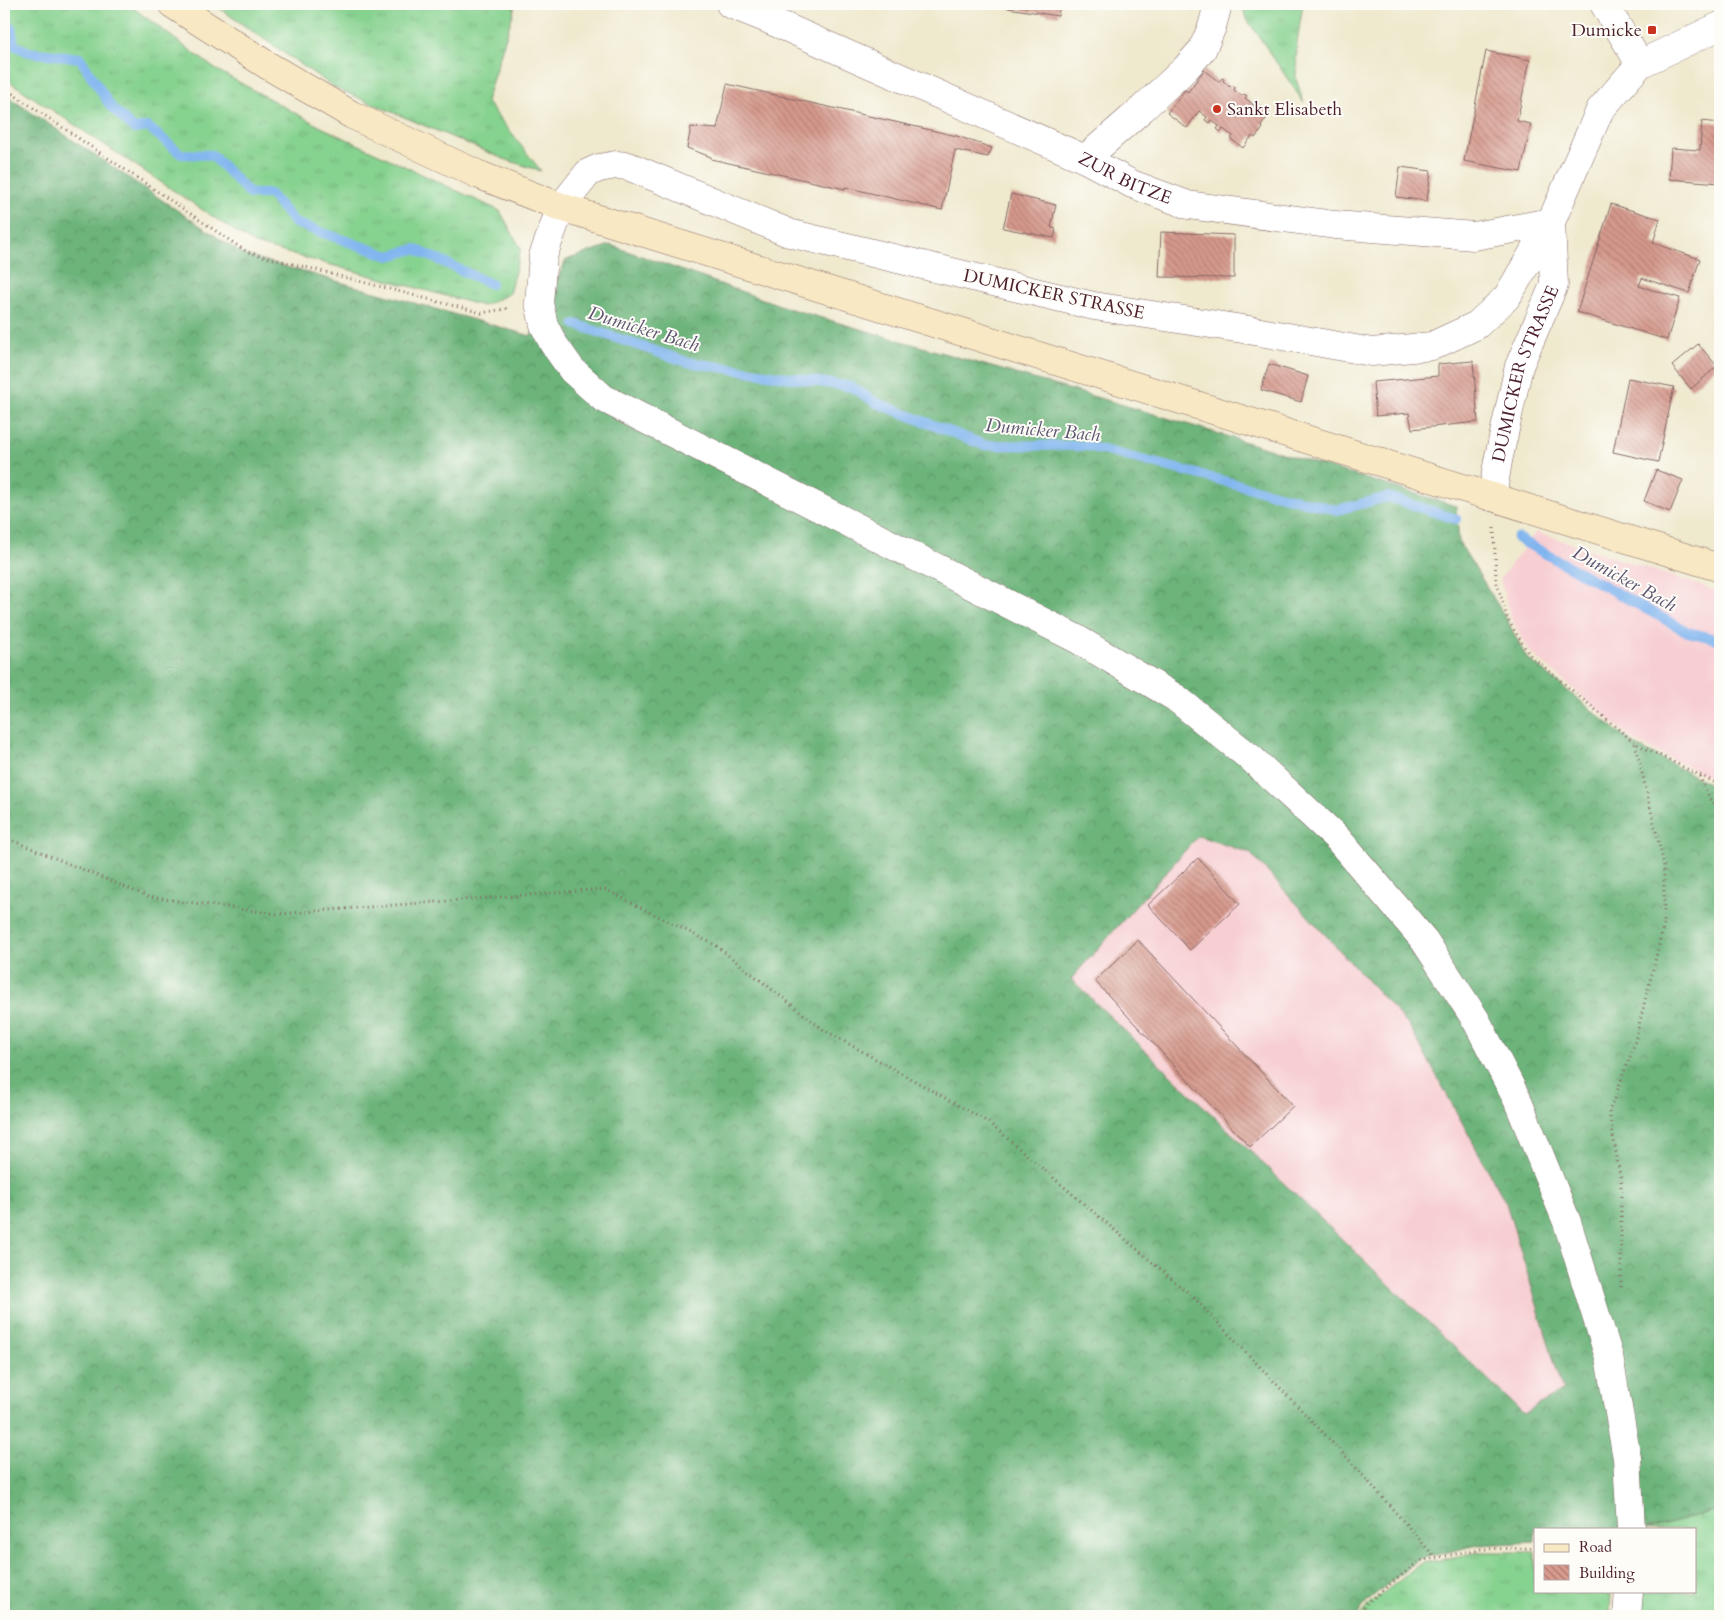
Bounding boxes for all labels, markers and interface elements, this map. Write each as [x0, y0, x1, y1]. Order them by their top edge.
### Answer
place label: Dumicke [1571, 18, 1642, 43]
marker: Dumicke [1646, 24, 1658, 36]
place label: Sankt Elisabeth [1227, 97, 1342, 122]
marker: Sankt Elisabeth [1211, 103, 1223, 115]
street label: ZUR BITZE [1074, 146, 1175, 211]
street label: DUMICKER STRASSE [961, 263, 1147, 326]
street label: DUMICKER STRASSE [1486, 282, 1565, 465]
water label: Dumicker Bach [585, 300, 702, 358]
water label: Dumicker Bach [985, 412, 1101, 448]
water label: Dumicker Bach [1568, 540, 1681, 618]
legend [1534, 1528, 1696, 1592]
text: Road [1579, 1537, 1612, 1557]
text: Building [1579, 1563, 1635, 1583]

